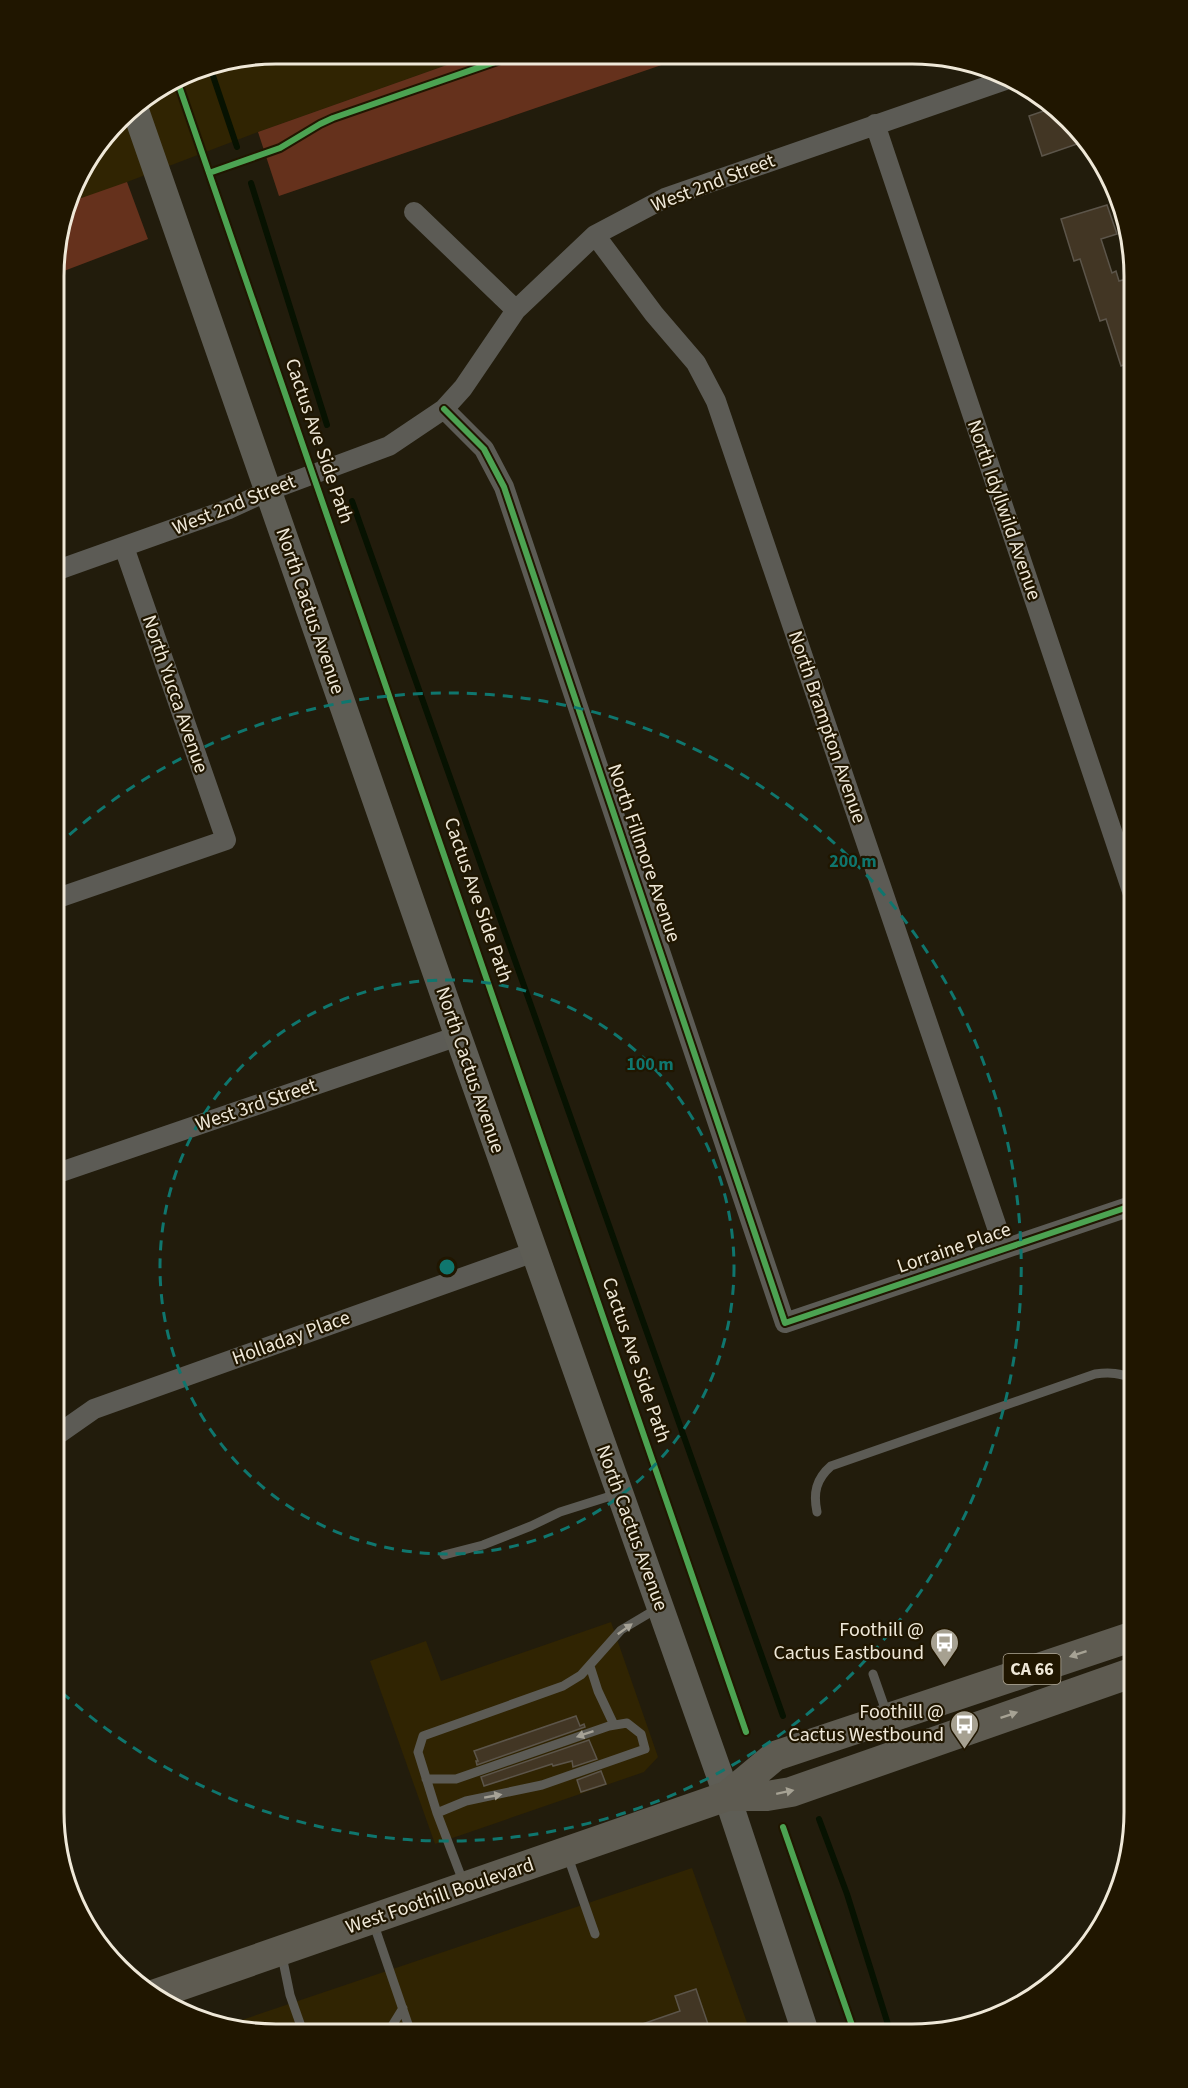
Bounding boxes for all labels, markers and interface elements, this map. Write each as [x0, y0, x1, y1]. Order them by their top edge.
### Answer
street label: West 2nd Street [647, 146, 779, 219]
street label: Cactus Ave Side Path [278, 355, 360, 527]
street label: North Idyllwild Avenue [960, 416, 1048, 604]
street label: West 2nd Street [168, 467, 300, 542]
street label: North Cactus Avenue [268, 524, 352, 698]
street label: North Yucca Avenue [135, 611, 215, 777]
street label: North Brampton Avenue [781, 627, 873, 827]
street label: North Fillmore Avenue [600, 760, 688, 946]
street label: Cactus Ave Side Path [437, 814, 519, 986]
text: 200 m [829, 849, 877, 874]
street label: North Cactus Avenue [428, 983, 512, 1157]
text: 100 m [626, 1052, 674, 1077]
street label: West 3rd Street [192, 1071, 320, 1139]
street label: Lorraine Place [893, 1215, 1015, 1281]
centre of rings [437, 1257, 457, 1277]
street label: Cactus Ave Side Path [595, 1274, 677, 1446]
street label: Holladay Place [228, 1304, 354, 1372]
street label: North Cactus Avenue [589, 1441, 675, 1615]
place label: Foothill @ Cactus Eastbound [773, 1616, 924, 1667]
one-way arrow [617, 1622, 633, 1635]
bus stop icon: Foothill @ Cactus Eastbound [929, 1626, 961, 1668]
one-way arrow [1069, 1650, 1087, 1659]
road number: CA 66 [1004, 1654, 1060, 1684]
place label: Foothill @ Cactus Westbound [788, 1698, 944, 1749]
bus stop icon: Foothill @ Cactus Westbound [949, 1708, 981, 1750]
one-way arrow [1000, 1710, 1018, 1720]
one-way arrow [575, 1730, 593, 1740]
one-way arrow [776, 1787, 795, 1796]
one-way arrow [484, 1791, 503, 1800]
street label: West Foothill Boulevard [342, 1851, 538, 1941]

